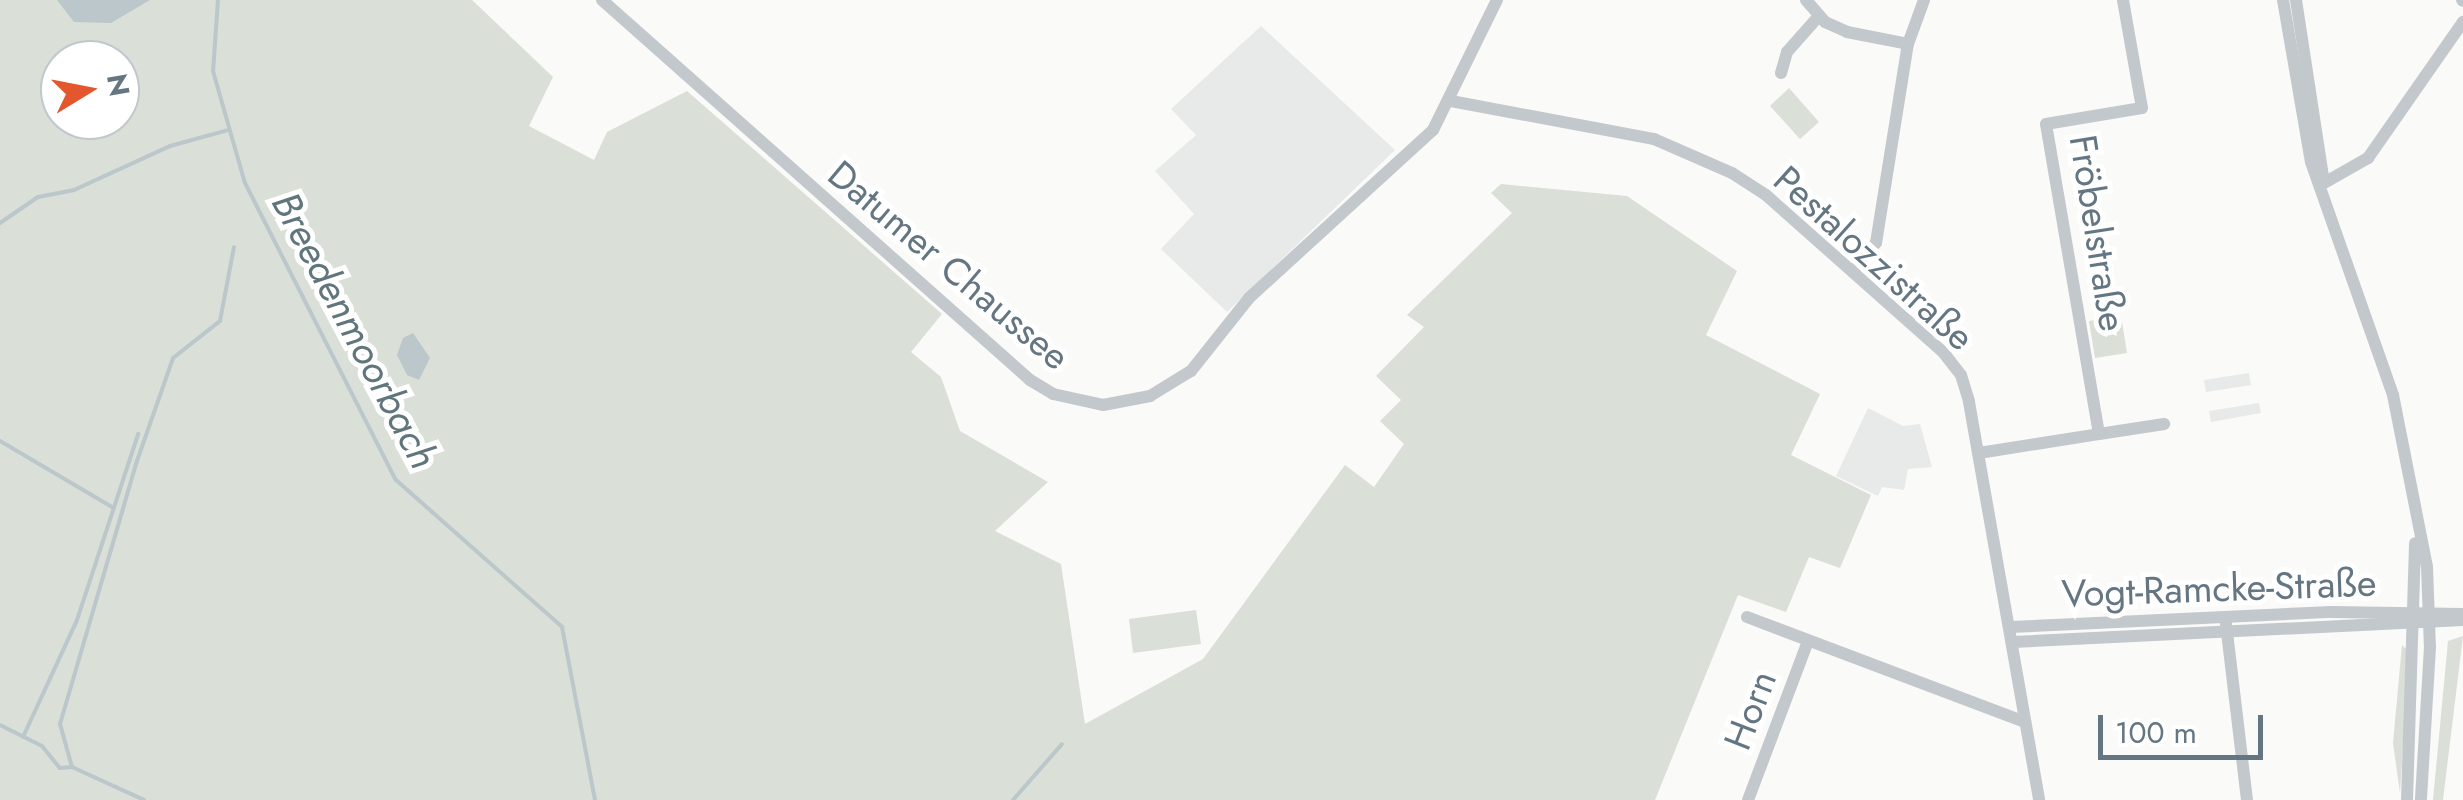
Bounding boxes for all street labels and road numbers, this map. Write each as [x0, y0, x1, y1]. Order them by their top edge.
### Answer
street label: Fröbelstraße [2060, 132, 2136, 334]
street label: Datumer Chaussee [819, 151, 1079, 379]
street label: Pestalozzistraße [1764, 156, 1984, 360]
street label: Vogt-Ramcke-Straße [2061, 560, 2377, 616]
street label: Horn [1714, 664, 1786, 756]

